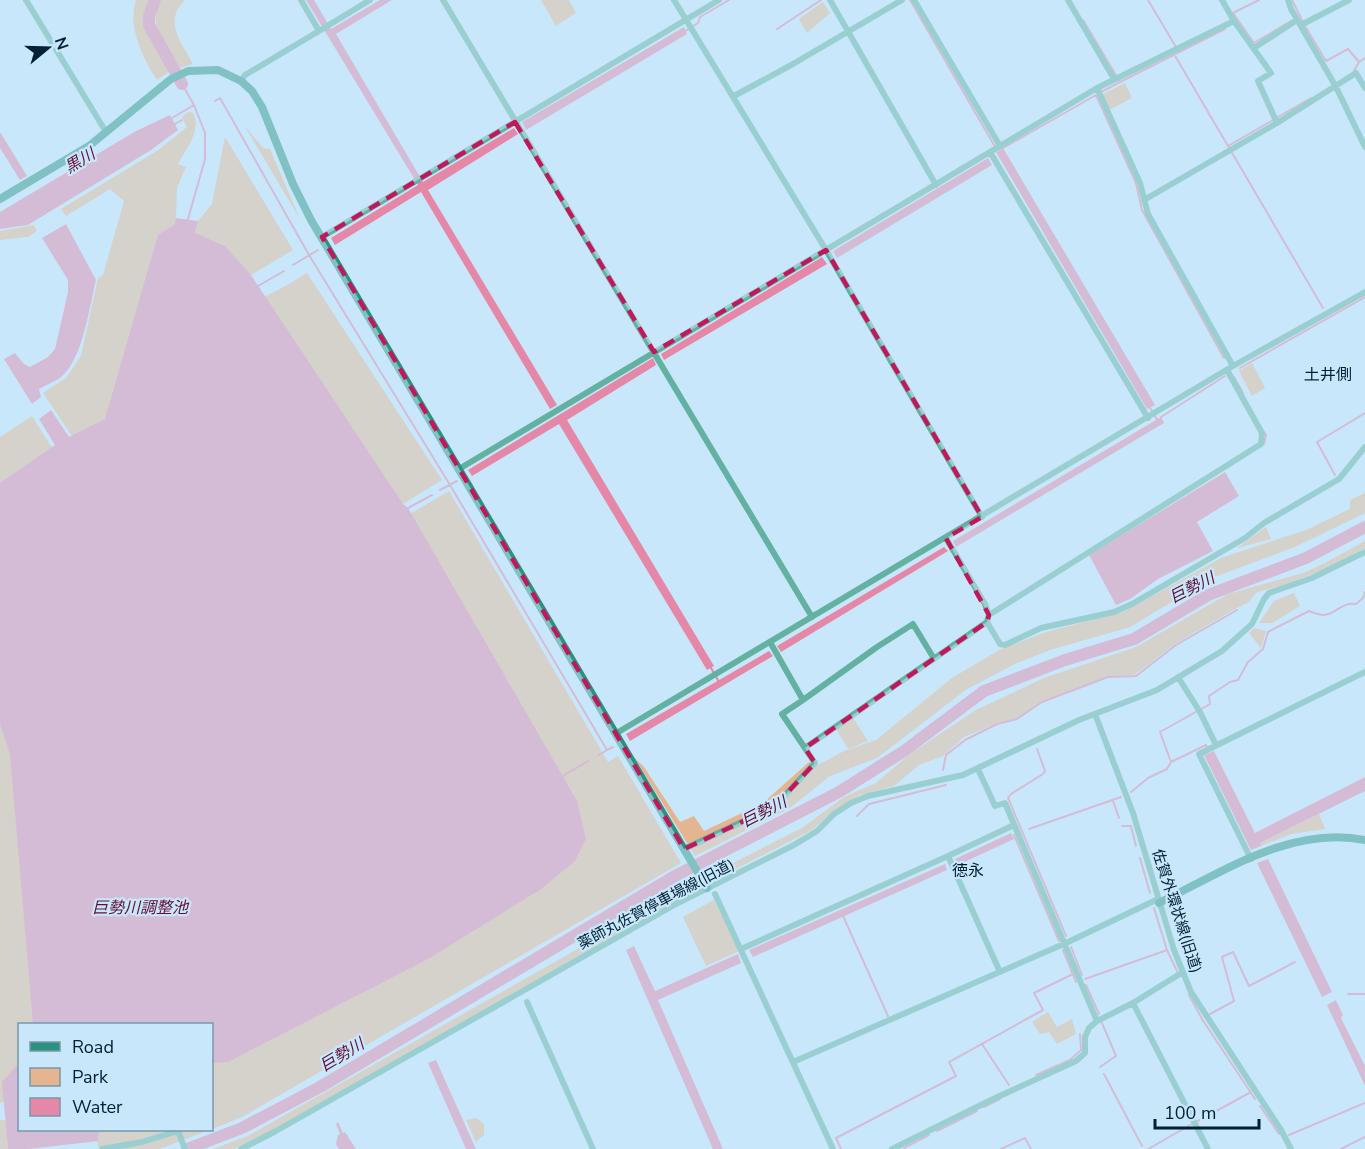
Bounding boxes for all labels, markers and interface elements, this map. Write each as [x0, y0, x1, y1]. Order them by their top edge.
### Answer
north arrow [18, 18, 78, 78]
text: N [49, 34, 74, 53]
water label: 黒川 [61, 142, 101, 179]
district label: 土井側 [1304, 364, 1352, 386]
water label: 巨勢川 [1166, 566, 1220, 609]
water label: 巨勢川 [738, 790, 792, 833]
street label: 佐賀外環状線(旧道) [1147, 846, 1207, 976]
street label: 薬師丸佐賀停車場線(旧道) [574, 854, 738, 954]
district label: 徳永 [952, 860, 984, 882]
water label: 巨勢川調整池 [92, 897, 190, 919]
legend [18, 1023, 213, 1131]
water label: 巨勢川 [316, 1032, 370, 1077]
text: Road [72, 1035, 114, 1059]
text: Park [72, 1065, 109, 1089]
scale bar [1155, 1092, 1258, 1130]
text: Water [72, 1095, 123, 1119]
text: 100 m [1164, 1101, 1216, 1125]

